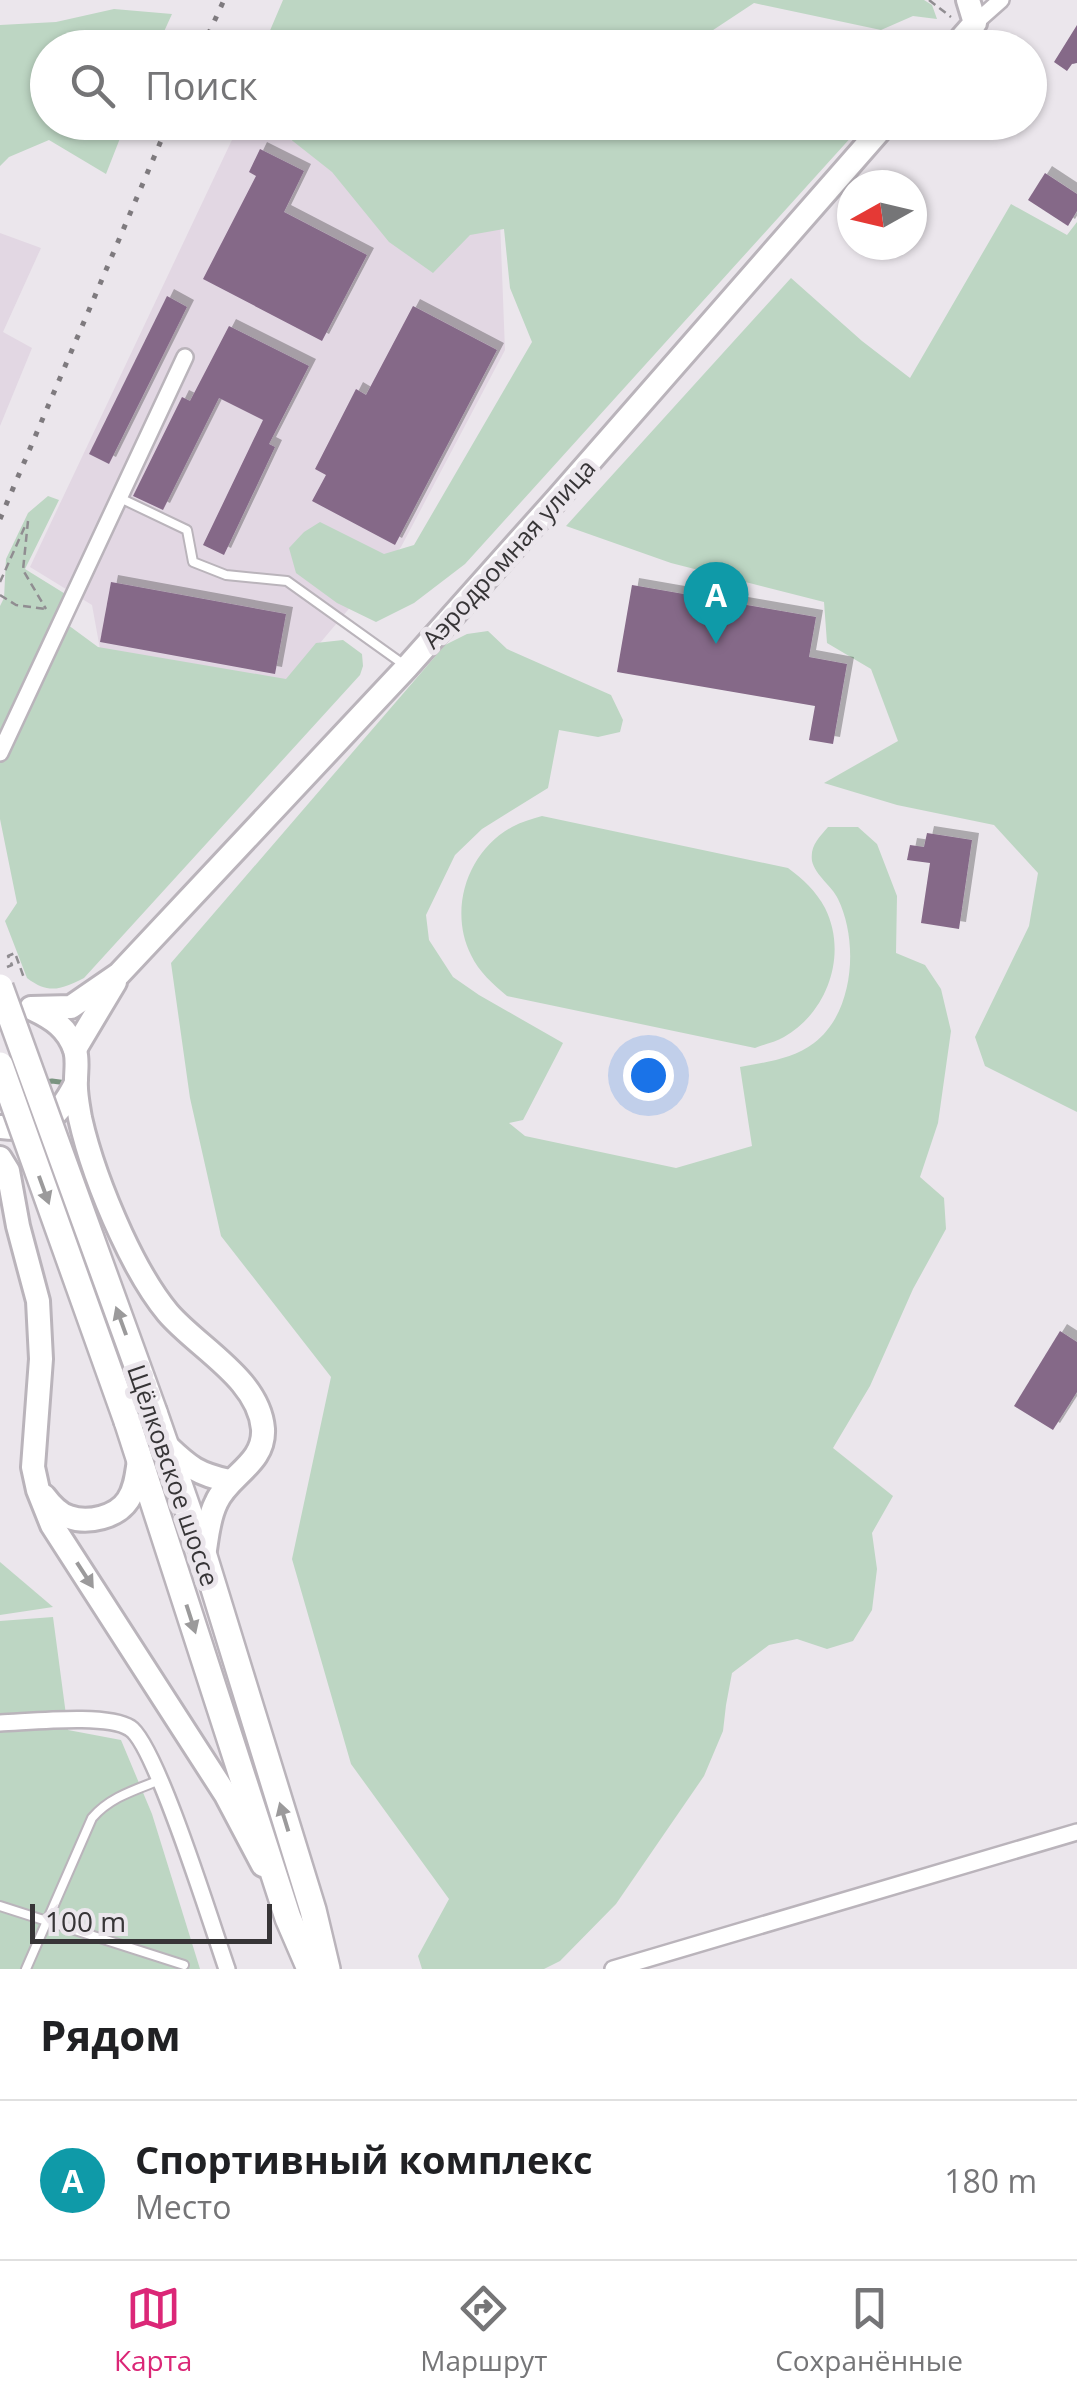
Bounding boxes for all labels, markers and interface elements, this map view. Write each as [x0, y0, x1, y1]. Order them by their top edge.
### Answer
search box [30, 30, 1047, 140]
icon: search [65, 58, 120, 113]
text: Поиск [145, 59, 258, 111]
north arrow [837, 170, 927, 260]
street label: Аэродромная улица [414, 451, 602, 655]
pin: A [684, 562, 748, 644]
your location [623, 1050, 674, 1101]
one-way arrow [38, 1175, 53, 1205]
one-way arrow [113, 1305, 128, 1335]
street label: Щёлковское шоссе [120, 1360, 228, 1590]
one-way arrow [76, 1561, 94, 1588]
one-way arrow [184, 1605, 199, 1635]
one-way arrow [276, 1801, 291, 1831]
scale bar [30, 1899, 272, 1944]
text: 100 m [45, 1902, 126, 1940]
text: Рядом [40, 2006, 181, 2063]
text: Спортивный комплекс [135, 2133, 592, 2185]
text: A [61, 2159, 84, 2202]
text: 180 m [944, 2159, 1037, 2202]
text: Место [135, 2185, 231, 2228]
tab: Карта [114, 2281, 192, 2379]
tab: Маршрут [420, 2281, 547, 2379]
tab: Сохранённые [775, 2281, 963, 2379]

